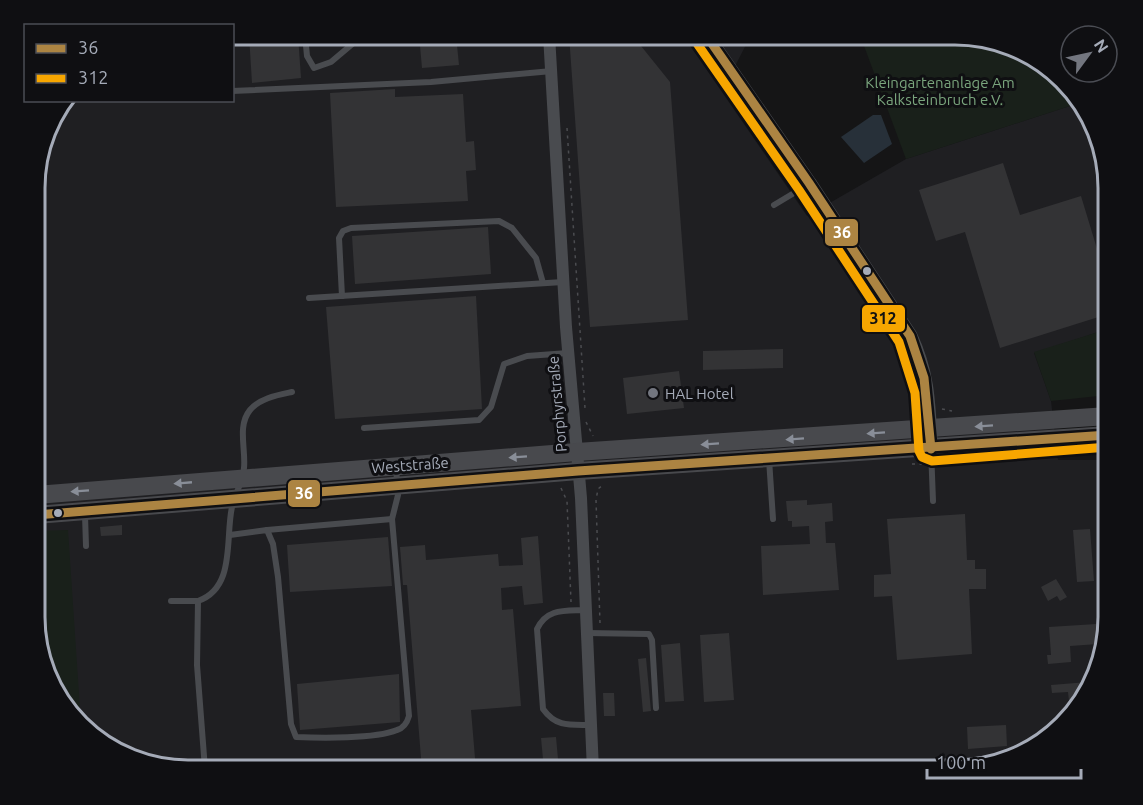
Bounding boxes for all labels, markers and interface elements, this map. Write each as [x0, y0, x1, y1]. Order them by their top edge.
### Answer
legend [24, 24, 234, 102]
north arrow [1059, 24, 1119, 84]
text: N [1091, 36, 1112, 56]
text: 36 [78, 37, 98, 57]
text: 312 [78, 67, 108, 87]
park label: Kleingartenanlage Am Kalksteinbruch e.V. [865, 74, 1015, 108]
line badge: 36 [824, 218, 859, 247]
text: 36 [833, 223, 851, 241]
unlabelled marker [861, 265, 873, 277]
line badge: 312 [861, 304, 906, 333]
text: 312 [869, 309, 897, 327]
street label: Porphyrstraße [544, 355, 570, 453]
place label: HAL Hotel [665, 385, 734, 402]
marker: HAL Hotel [646, 386, 660, 400]
one-way arrow [975, 421, 994, 431]
one-way arrow [866, 428, 885, 438]
one-way arrow [785, 434, 804, 443]
one-way arrow [700, 440, 719, 449]
one-way arrow [509, 452, 528, 462]
street label: Weststraße [371, 454, 449, 476]
one-way arrow [173, 479, 192, 488]
line badge: 36 [287, 479, 321, 508]
text: 36 [295, 484, 313, 502]
one-way arrow [70, 487, 89, 496]
unlabelled marker [52, 507, 64, 519]
scale bar [927, 742, 1082, 780]
text: 100 m [936, 752, 986, 772]

